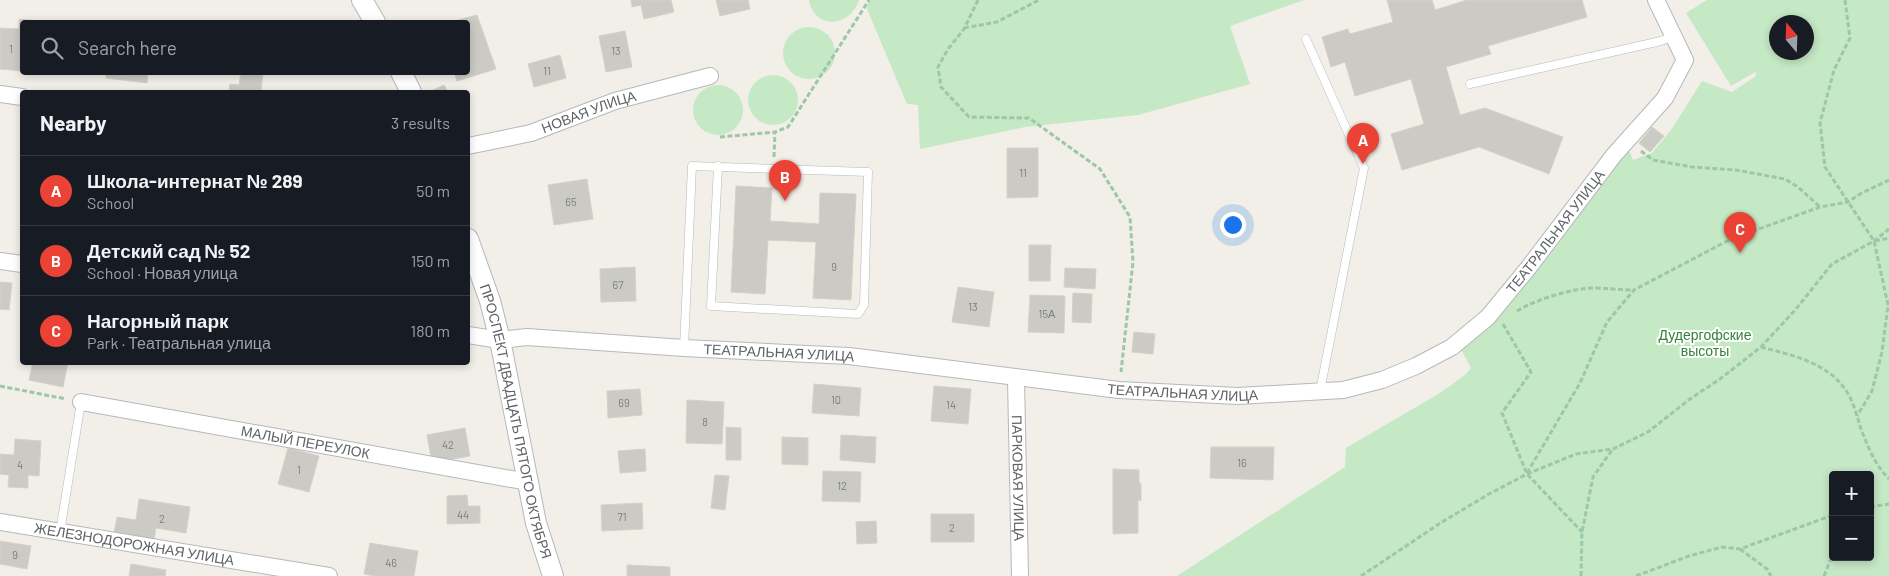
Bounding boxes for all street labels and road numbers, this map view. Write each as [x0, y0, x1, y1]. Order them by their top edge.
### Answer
street label: НОВАЯ УЛИЦА [539, 87, 639, 136]
street label: ТЕАТРАЛЬНАЯ УЛИЦА [1502, 166, 1608, 296]
street label: ПРОСПЕКТ ДВАДЦАТЬ ПЯТОГО ОКТЯБРЯ [477, 282, 556, 561]
street label: ТЕАТРАЛЬНАЯ УЛИЦА [703, 340, 856, 365]
street label: ТЕАТРАЛЬНАЯ УЛИЦА [1106, 380, 1259, 404]
street label: ПАРКОВАЯ УЛИЦА [1009, 415, 1028, 542]
street label: МАЛЫЙ ПЕРЕУЛОК [240, 422, 372, 462]
street label: ЖЕЛЕЗНОДОРОЖНАЯ УЛИЦА [33, 519, 236, 568]

